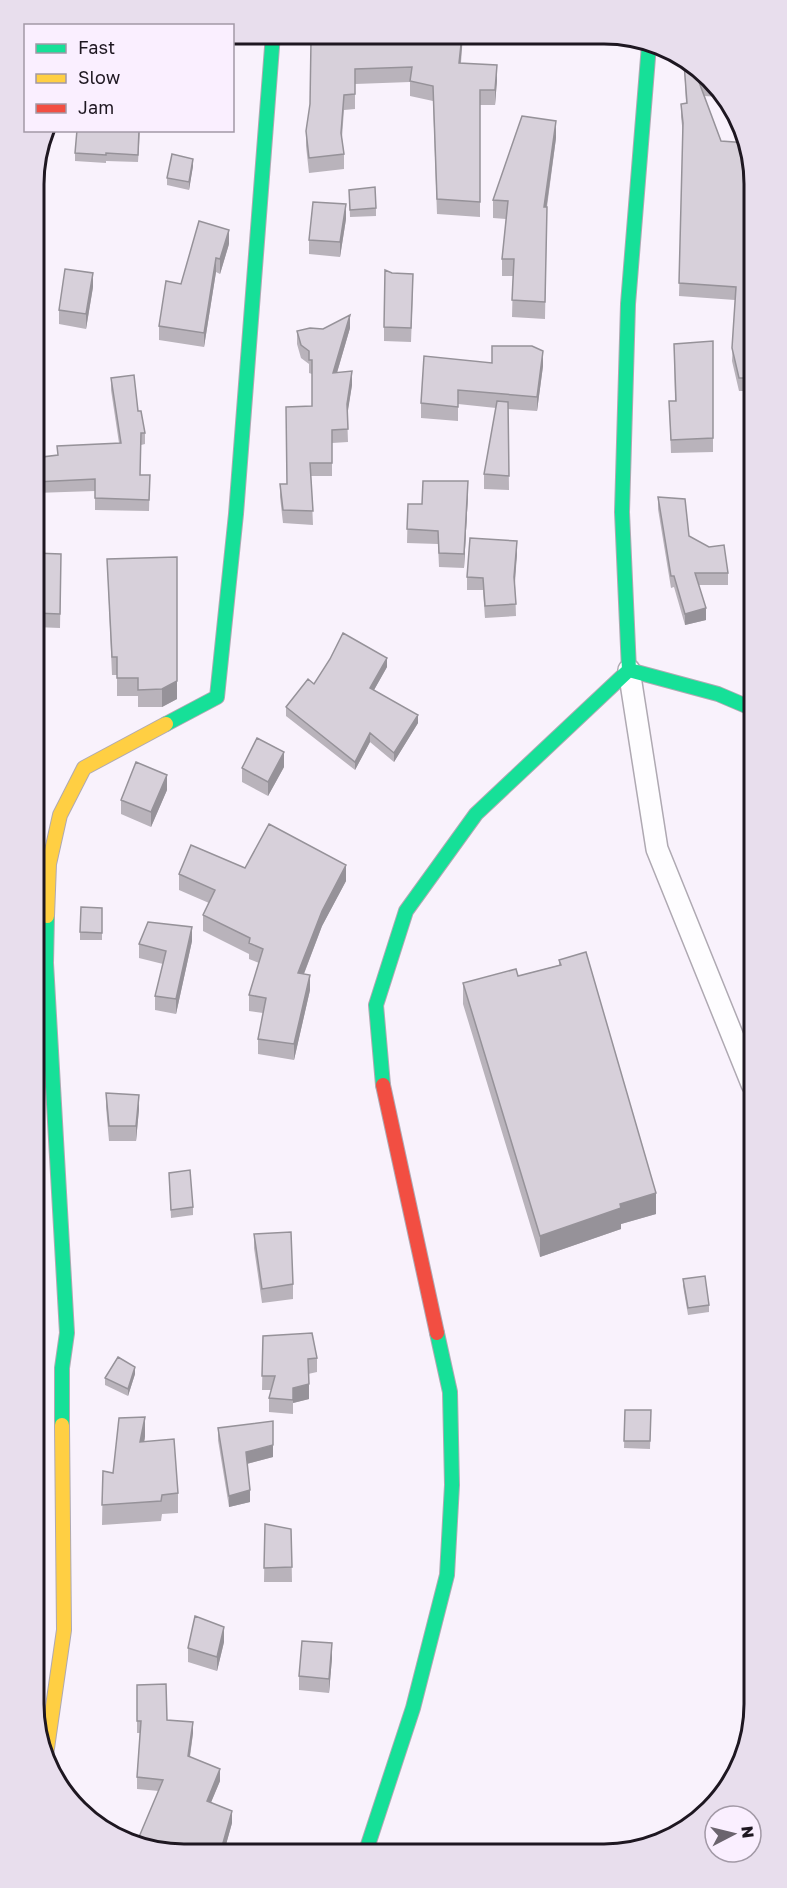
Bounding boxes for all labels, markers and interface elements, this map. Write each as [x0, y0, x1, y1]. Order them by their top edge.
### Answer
legend [24, 24, 234, 132]
text: Fast [78, 36, 115, 58]
text: Slow [78, 66, 121, 88]
text: Jam [78, 96, 114, 118]
north arrow [703, 1804, 763, 1864]
text: N [737, 1825, 759, 1839]

